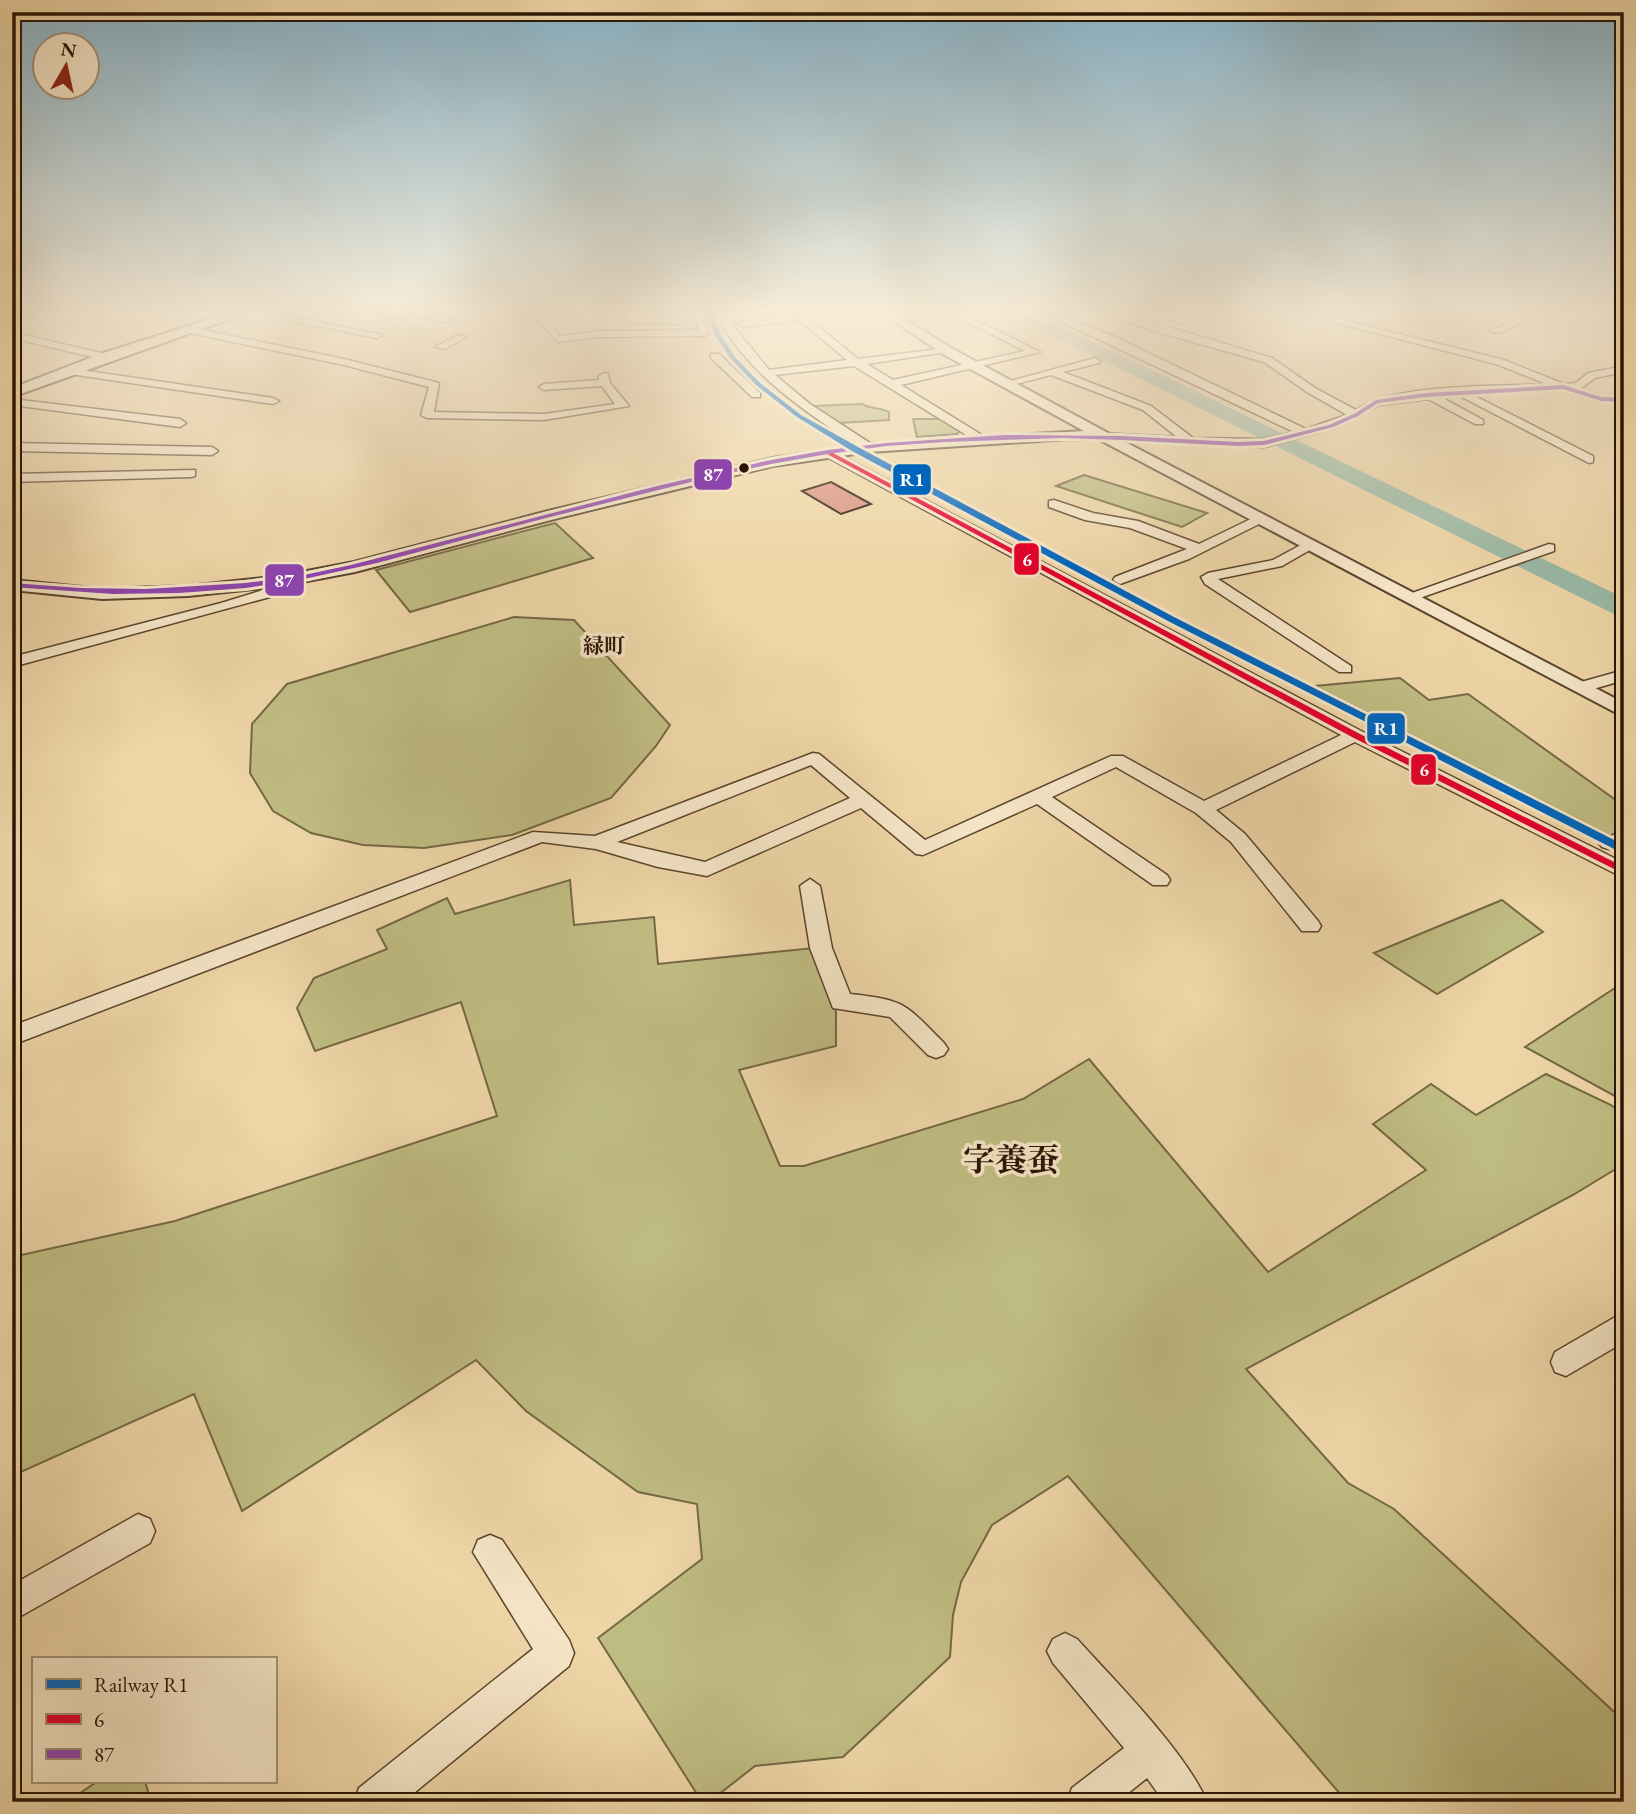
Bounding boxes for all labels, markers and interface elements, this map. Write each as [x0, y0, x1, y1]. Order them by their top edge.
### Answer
north arrow [32, 32, 102, 102]
text: N [59, 36, 79, 63]
line badge: 87 [693, 458, 733, 491]
unlabelled marker [737, 461, 751, 475]
text: 87 [703, 462, 724, 487]
line badge: R1 [892, 463, 932, 496]
text: R1 [900, 467, 924, 492]
line badge: 6 [1013, 542, 1040, 576]
text: 6 [1022, 547, 1032, 572]
line badge: 87 [264, 563, 305, 597]
text: 87 [274, 568, 295, 593]
district label: 緑町 [583, 632, 625, 659]
line badge: R1 [1366, 712, 1406, 745]
text: R1 [1374, 716, 1398, 741]
line badge: 6 [1410, 753, 1437, 786]
text: 6 [1419, 757, 1429, 782]
district label: 字養蚕 [963, 1139, 1059, 1181]
legend [32, 1657, 276, 1783]
text: Railway R1 [94, 1671, 188, 1698]
text: 6 [94, 1706, 104, 1733]
text: 87 [94, 1741, 115, 1768]

